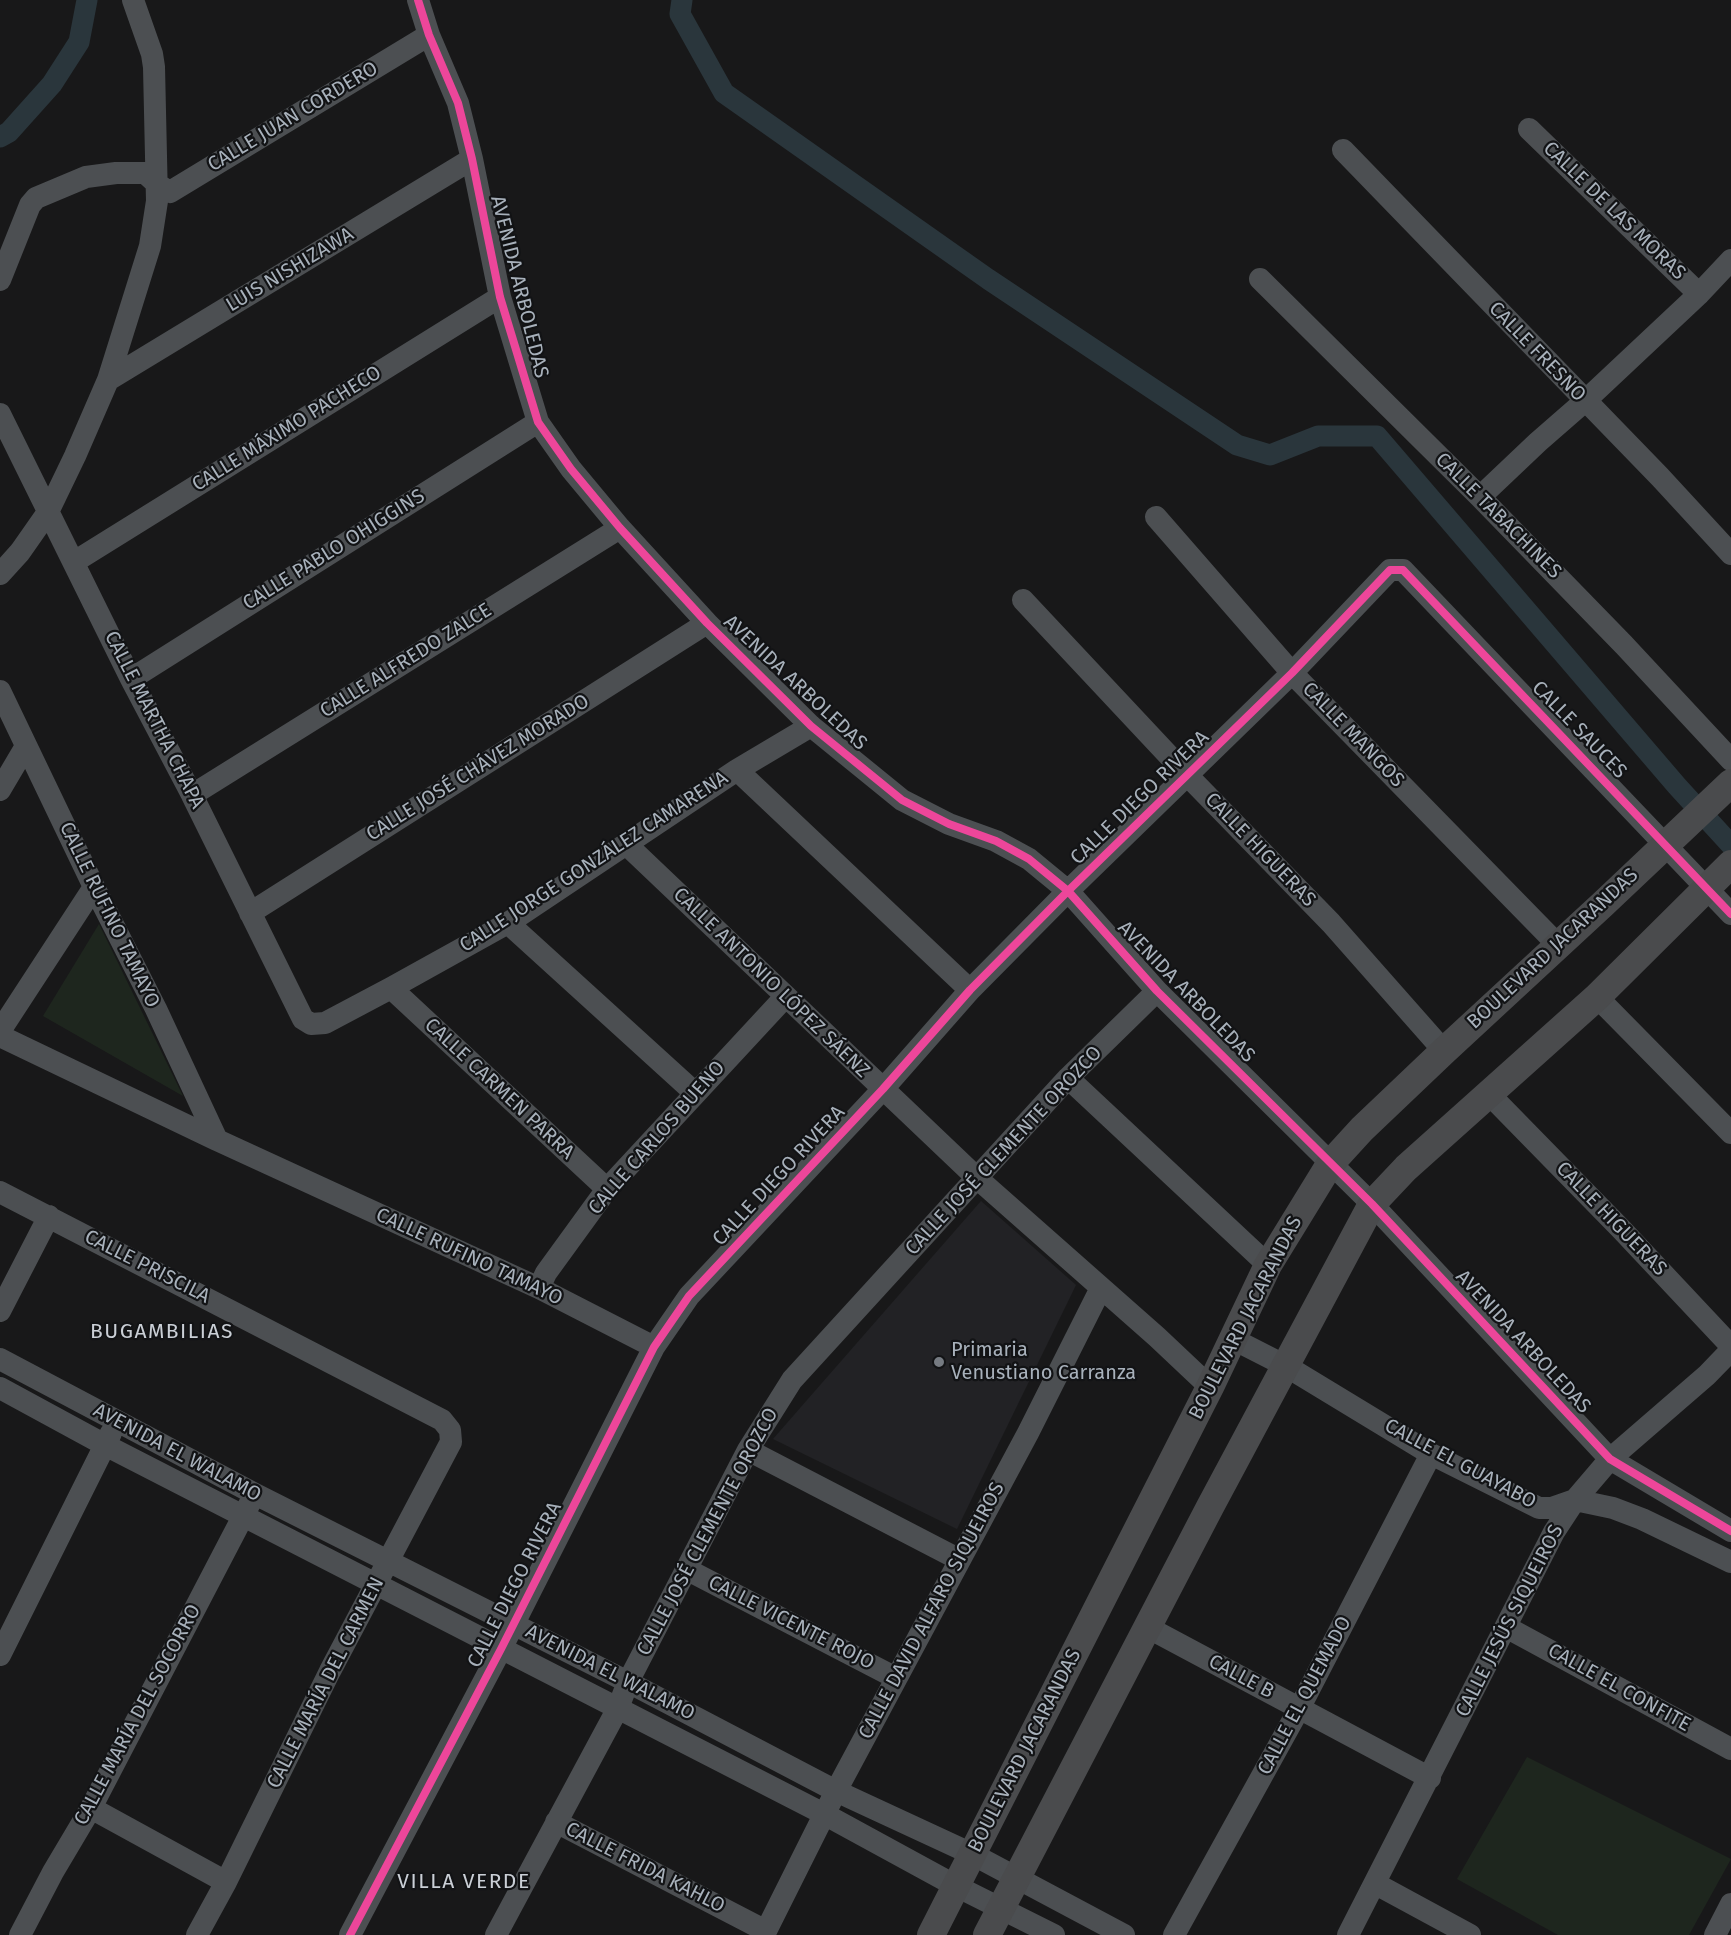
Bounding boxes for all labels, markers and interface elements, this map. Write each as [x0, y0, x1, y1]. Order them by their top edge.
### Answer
street label: CALLE JUAN CORDERO [204, 57, 382, 177]
street label: CALLE DE LAS MORAS [1538, 137, 1690, 285]
street label: AVENIDA ARBOLEDAS [485, 193, 553, 381]
street label: LUIS NISHIZAWA [222, 222, 358, 318]
street label: CALLE FRESNO [1483, 297, 1591, 407]
street label: CALLE MÁXIMO PACHECO [188, 361, 386, 497]
street label: CALLE TABACHINES [1430, 448, 1566, 584]
street label: CALLE PABLO OHIGGINS [239, 484, 429, 616]
street label: CALLE ALFREDO ZALCE [316, 598, 496, 724]
street label: AVENIDA ARBOLEDAS [718, 610, 872, 756]
street label: CALLE MARTHA CHAPA [99, 627, 209, 813]
street label: CALLE SAUCES [1526, 676, 1632, 784]
street label: CALLE MANGOS [1297, 678, 1409, 792]
street label: CALLE JOSÉ CHÁVEZ MORADO [362, 689, 594, 847]
street label: CALLE DIEGO RIVERA [1066, 726, 1214, 870]
street label: CALLE JORGE GONZÁLEZ CAMARENA [455, 766, 733, 958]
street label: CALLE HIGUERAS [1200, 788, 1320, 912]
street label: CALLE RUFINO TAMAYO [54, 818, 164, 1012]
street label: BOULEVARD JACARANDAS [1463, 864, 1643, 1034]
street label: CALLE ANTONIO LÓPEZ SÁENZ [668, 883, 874, 1083]
street label: AVENIDA ARBOLEDAS [1112, 916, 1260, 1068]
street label: CALLE CARMEN PARRA [419, 1013, 579, 1165]
street label: CALLE JOSÉ CLEMENTE OROZCO [901, 1041, 1107, 1261]
street label: CALLE CARLOS BUENO [584, 1056, 730, 1220]
street label: CALLE DIEGO RIVERA [708, 1101, 850, 1251]
street label: CALLE HIGUERAS [1551, 1157, 1671, 1281]
street label: CALLE RUFINO TAMAYO [372, 1203, 566, 1311]
street label: BOULEVARD JACARANDAS [1184, 1212, 1308, 1424]
street label: CALLE PRISCILA [80, 1225, 214, 1309]
street label: AVENIDA ARBOLEDAS [1450, 1265, 1596, 1419]
district label: BUGAMBILIAS [90, 1319, 234, 1345]
place label: Primaria Venustiano Carranza [951, 1338, 1136, 1385]
marker: Primaria Venustiano Carranza [932, 1355, 946, 1369]
street label: AVENIDA EL WALAMO [89, 1399, 265, 1507]
street label: CALLE JOSÉ CLEMENTE OROZCO [632, 1404, 784, 1660]
street label: CALLE EL GUAYABO [1380, 1414, 1540, 1514]
street label: CALLE DAVID ALFARO SIQUEIROS [854, 1478, 1010, 1744]
street label: CALLE DIEGO RIVERA [463, 1498, 567, 1672]
street label: CALLE JESÚS SIQUEIROS [1451, 1521, 1569, 1721]
street label: CALLE VICENTE ROJO [704, 1571, 878, 1675]
street label: CALLE MARÍA DEL CARMEN [262, 1573, 390, 1793]
street label: CALLE MARÍA DEL SOCORRO [70, 1601, 206, 1829]
street label: CALLE EL QUEMADO [1253, 1613, 1357, 1779]
street label: AVENIDA EL WALAMO [521, 1620, 699, 1726]
street label: CALLE EL CONFITE [1543, 1639, 1695, 1737]
street label: BOULEVARD JACARANDAS [963, 1645, 1087, 1857]
street label: CALLE B [1204, 1650, 1278, 1704]
street label: CALLE FRIDA KAHLO [561, 1817, 729, 1919]
district label: VILLA VERDE [397, 1869, 531, 1895]

